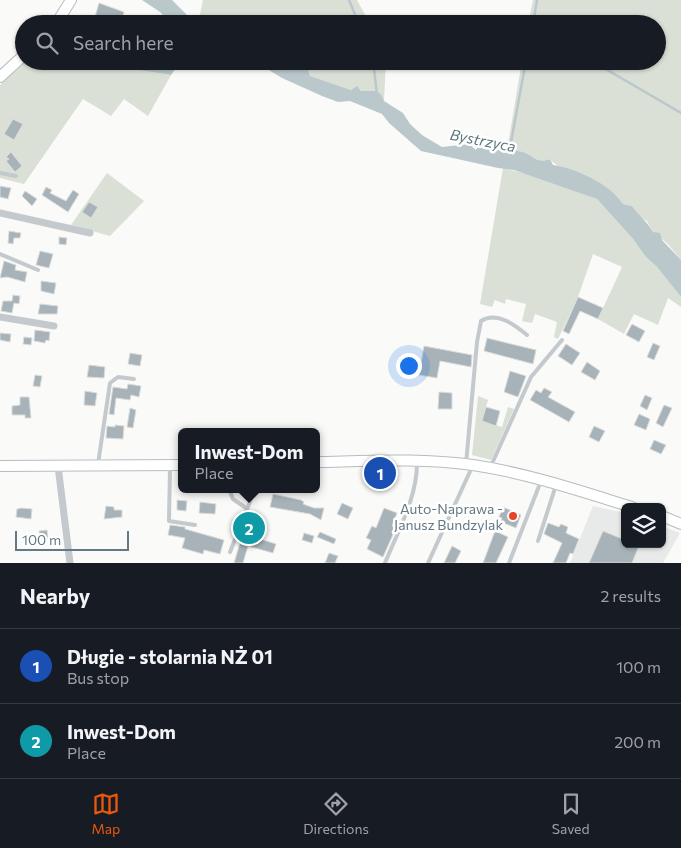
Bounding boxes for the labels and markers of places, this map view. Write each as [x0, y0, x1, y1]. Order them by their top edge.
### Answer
pin: 1 [364, 454, 396, 492]
place label: Auto-Naprawa - Janusz Bundzylak [394, 500, 503, 533]
pin: 2 [233, 509, 265, 547]
marker: Auto-Naprawa - Janusz Bundzylak [507, 510, 519, 522]

